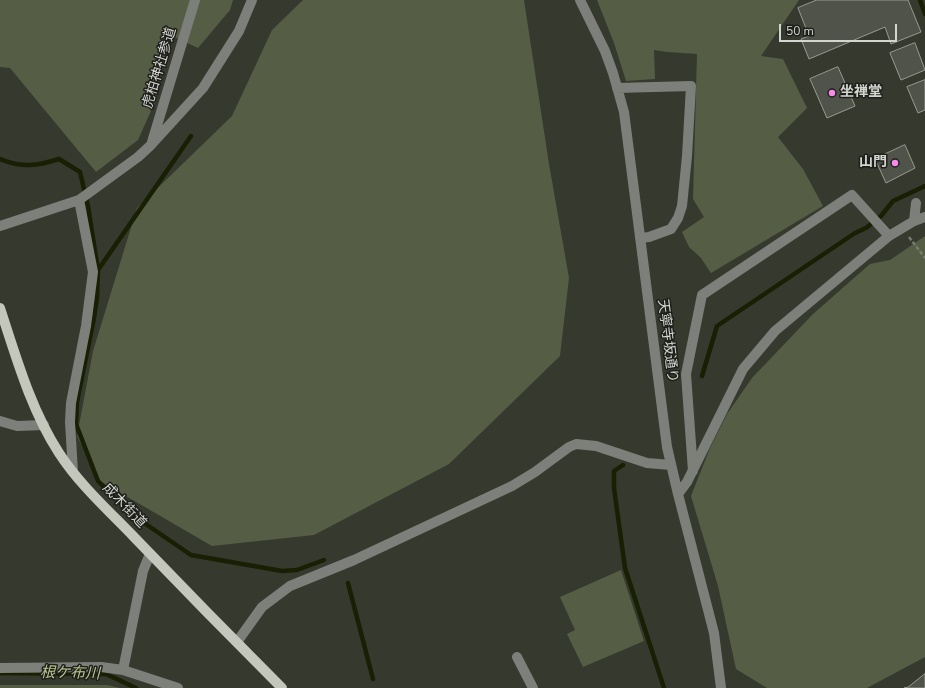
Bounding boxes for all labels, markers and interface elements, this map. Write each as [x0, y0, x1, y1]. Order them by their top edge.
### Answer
scale bar [781, 16, 899, 42]
text: 50 m [786, 23, 814, 39]
street label: 虎柏神社参道 [140, 25, 180, 111]
place label: 坐禅堂 [840, 85, 882, 101]
marker: 坐禅堂 [827, 88, 837, 98]
place label: 山門 [859, 155, 887, 171]
marker: 山門 [890, 158, 900, 168]
street label: 天寧寺坂通り [654, 298, 680, 384]
street label: 成木街道 [99, 480, 149, 532]
water label: 根ケ布川 [40, 664, 100, 684]

